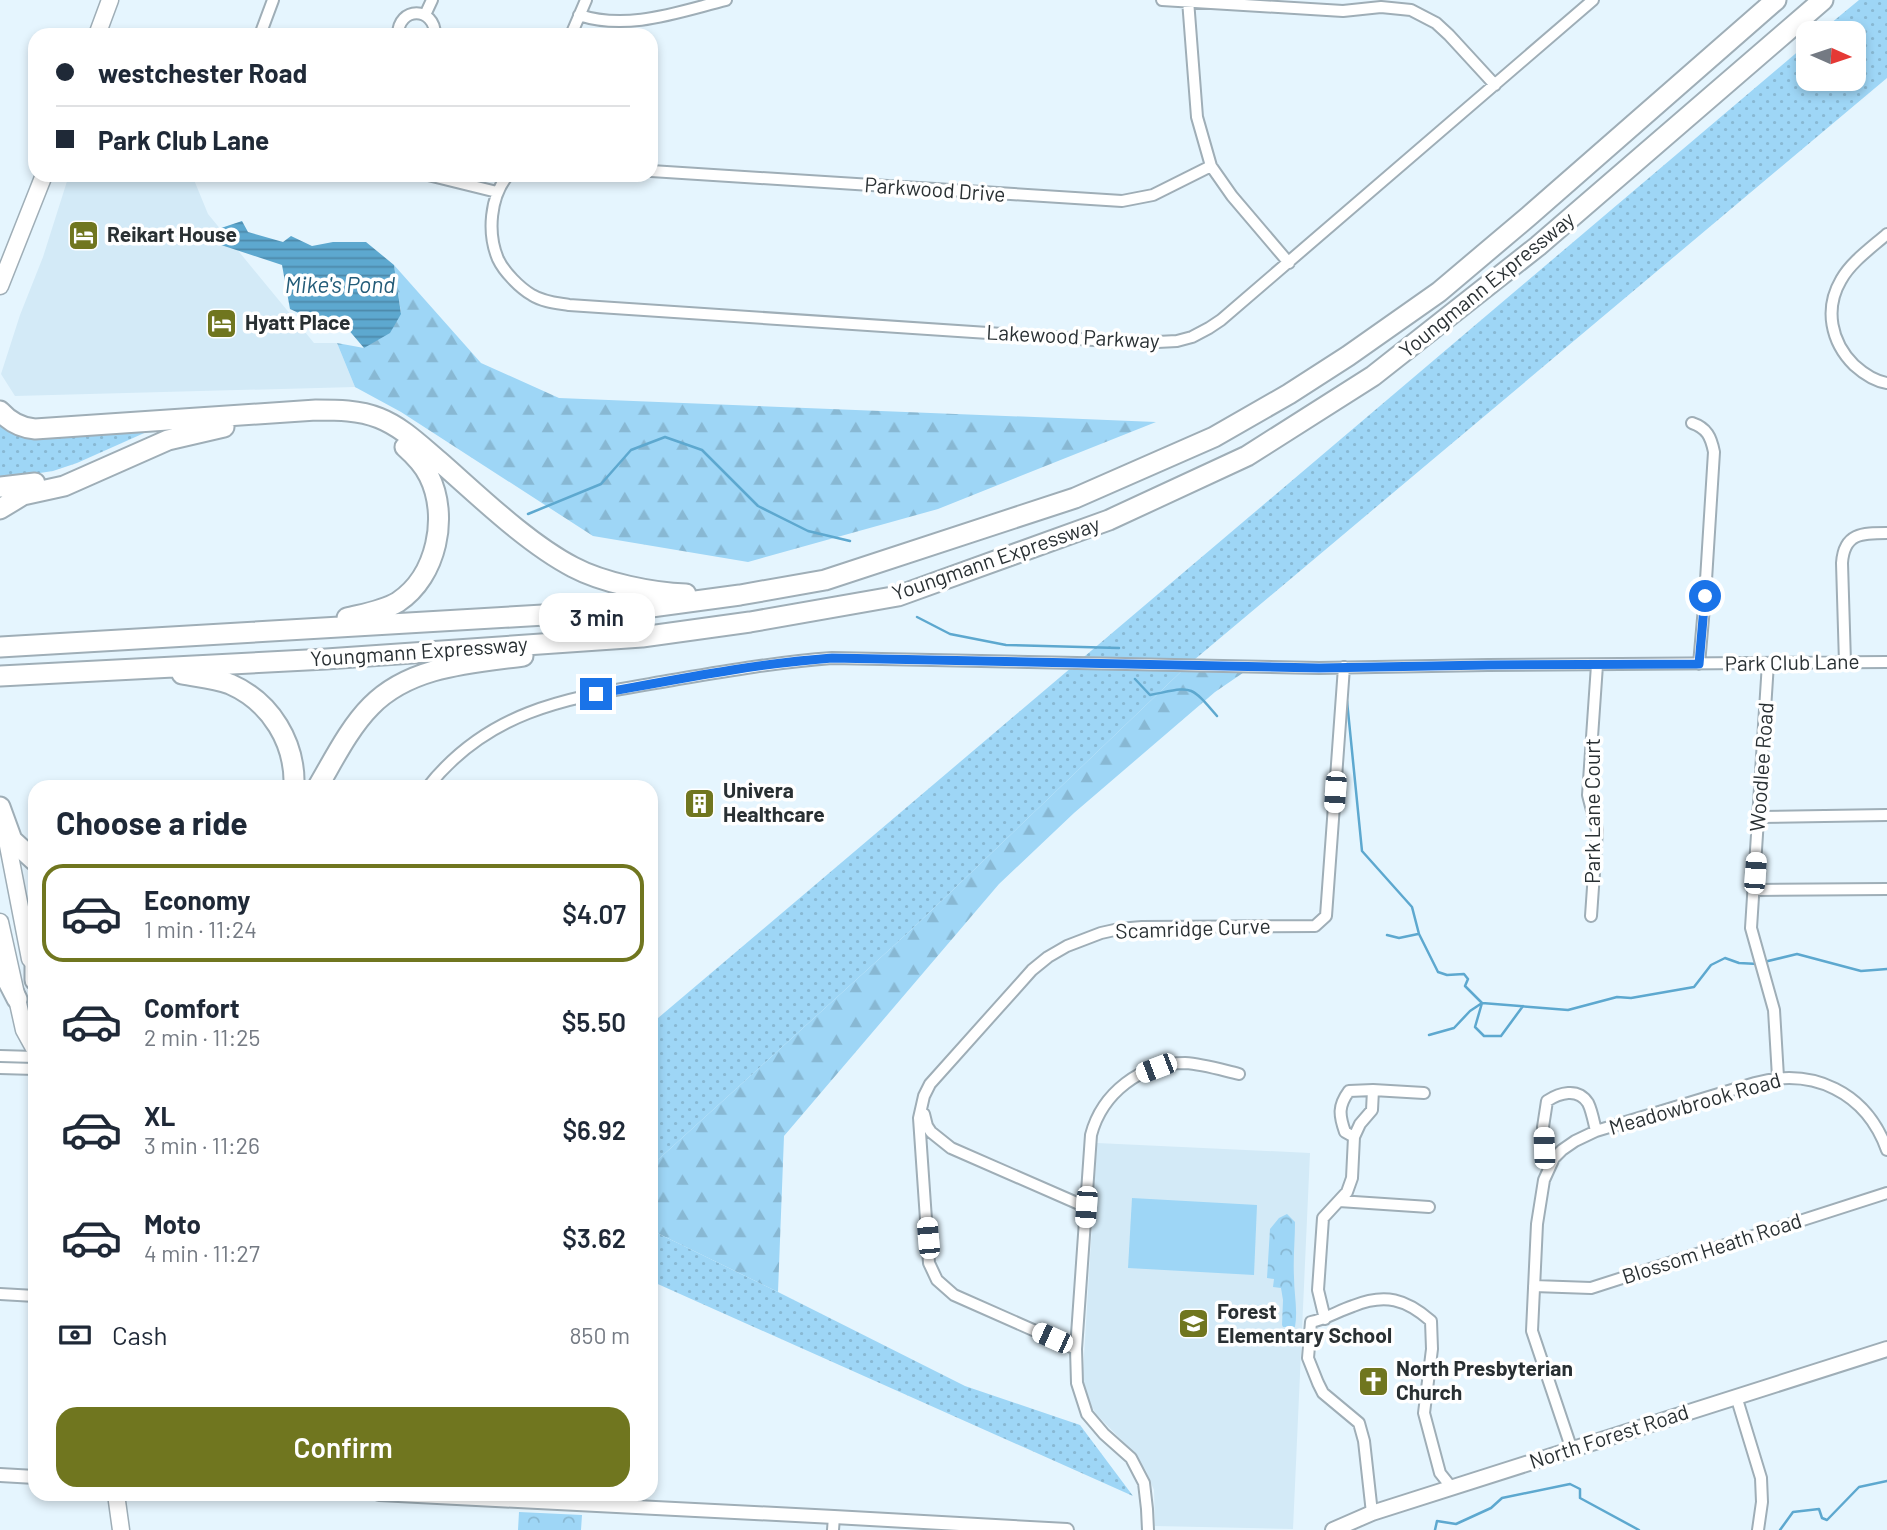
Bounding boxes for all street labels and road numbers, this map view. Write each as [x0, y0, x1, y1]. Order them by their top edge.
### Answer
street label: Parkwood Drive [864, 171, 1007, 206]
street label: Youngmann Expressway [1393, 205, 1579, 362]
street label: Lakewood Parkway [986, 318, 1161, 353]
street label: Youngmann Expressway [888, 510, 1103, 605]
street label: Youngmann Expressway [309, 630, 529, 671]
street label: Park Club Lane [1724, 648, 1860, 675]
street label: Woodlee Road [1744, 701, 1777, 832]
street label: Park Lane Court [1579, 738, 1604, 884]
street label: Scamridge Curve [1115, 912, 1271, 943]
street label: Meadowbrook Road [1606, 1066, 1783, 1139]
street label: Blossom Heath Road [1619, 1207, 1805, 1288]
street label: North Forest Road [1526, 1398, 1691, 1473]

